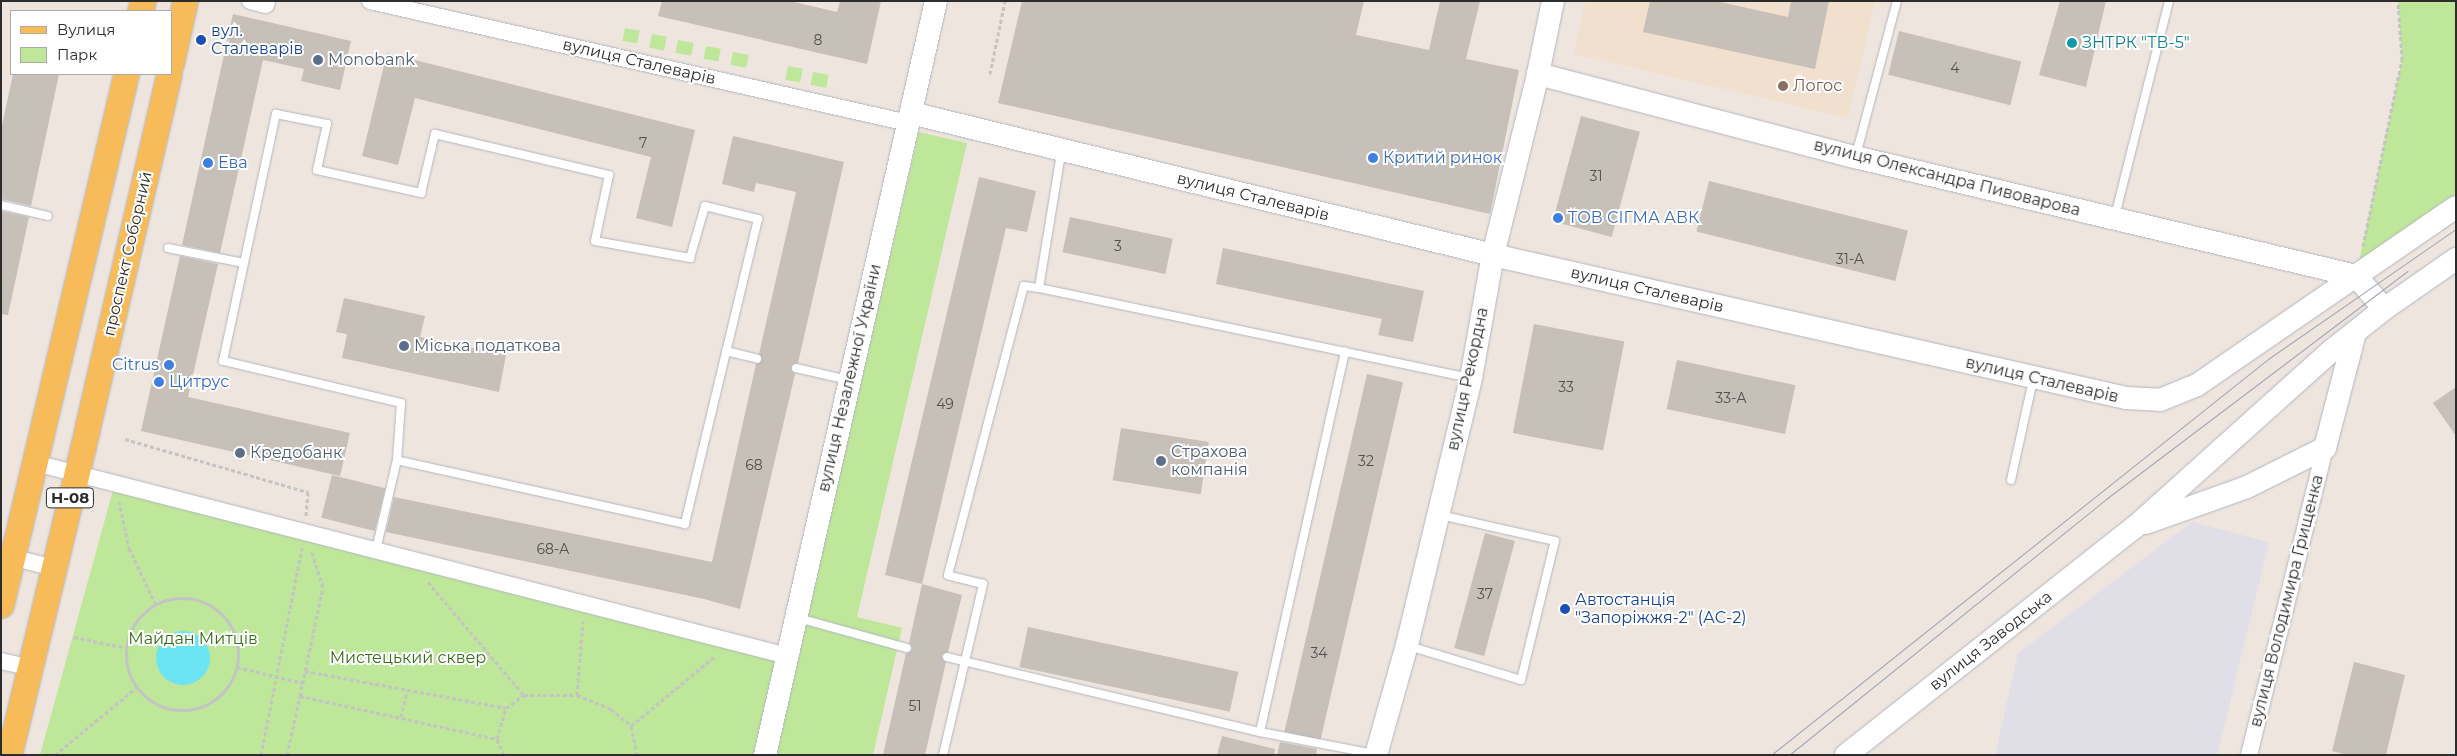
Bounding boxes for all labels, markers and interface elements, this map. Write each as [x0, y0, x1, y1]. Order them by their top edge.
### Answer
legend [10, 10, 172, 75]
text: Вулиця [57, 20, 115, 39]
place label: вул. Сталеварів [211, 21, 303, 59]
house number: 8 [814, 32, 822, 48]
place label: ЗНТРК "ТВ-5" [2082, 33, 2190, 53]
marker: вул. Сталеварів [195, 34, 207, 46]
street label: вулиця Сталеварів [561, 35, 717, 89]
marker: ЗНТРК "ТВ-5" [2066, 37, 2078, 49]
text: Парк [57, 45, 97, 64]
place label: Monobank [328, 50, 415, 70]
marker: Monobank [312, 54, 324, 66]
house number: 4 [1950, 60, 1960, 76]
place label: Логос [1793, 76, 1842, 96]
marker: Логос [1777, 80, 1789, 92]
house number: 7 [639, 135, 647, 151]
street label: вулиця Олександра Пивоварова [1812, 136, 2082, 220]
place label: Критий ринок [1383, 148, 1502, 168]
marker: Критий ринок [1367, 152, 1379, 164]
place label: Ева [218, 153, 248, 173]
marker: Ева [202, 157, 214, 169]
house number: 31 [1590, 168, 1602, 184]
street label: вулиця Сталеварів [1175, 169, 1331, 225]
street label: проспект Соборний [100, 170, 156, 338]
place label: ТОВ СІГМА АВК [1568, 208, 1699, 228]
marker: ТОВ СІГМА АВК [1552, 212, 1564, 224]
house number: 3 [1114, 238, 1122, 254]
house number: 31-А [1836, 251, 1864, 267]
street label: вулиця Незалежної України [814, 262, 886, 494]
street label: вулиця Сталеварів [1569, 263, 1725, 317]
street label: вулиця Рекордна [1443, 306, 1493, 452]
place label: Міська податкова [414, 336, 561, 356]
marker: Міська податкова [398, 340, 410, 352]
street label: вулиця Сталеварів [1964, 353, 2120, 407]
place label: Citrus [112, 355, 159, 375]
marker: Citrus [163, 359, 175, 371]
place label: Цитрус [169, 372, 229, 392]
marker: Цитрус [153, 376, 165, 388]
house number: 33 [1558, 379, 1574, 395]
house number: 33-А [1715, 390, 1747, 406]
house number: 49 [936, 396, 954, 412]
place label: Страхова компанія [1171, 442, 1248, 480]
place label: Кредобанк [250, 443, 342, 463]
marker: Кредобанк [234, 447, 246, 459]
house number: 32 [1358, 453, 1374, 469]
marker: Страхова компанія [1155, 455, 1167, 467]
house number: 68 [745, 457, 763, 473]
street label: вулиця Володимира Грищенка [2246, 473, 2328, 729]
road number: Н-08 [45, 486, 95, 510]
house number: 68-А [536, 541, 570, 557]
house number: 37 [1477, 586, 1493, 602]
street label: вулиця Заводська [1926, 587, 2056, 695]
place label: Автостанція "Запоріжжя-2" (АС-2) [1575, 590, 1747, 628]
marker: Автостанція "Запоріжжя-2" (АС-2) [1559, 603, 1571, 615]
park label: Майдан Митців [128, 629, 258, 649]
house number: 34 [1310, 645, 1328, 661]
park label: Мистецький сквер [330, 648, 486, 668]
house number: 51 [909, 698, 921, 714]

